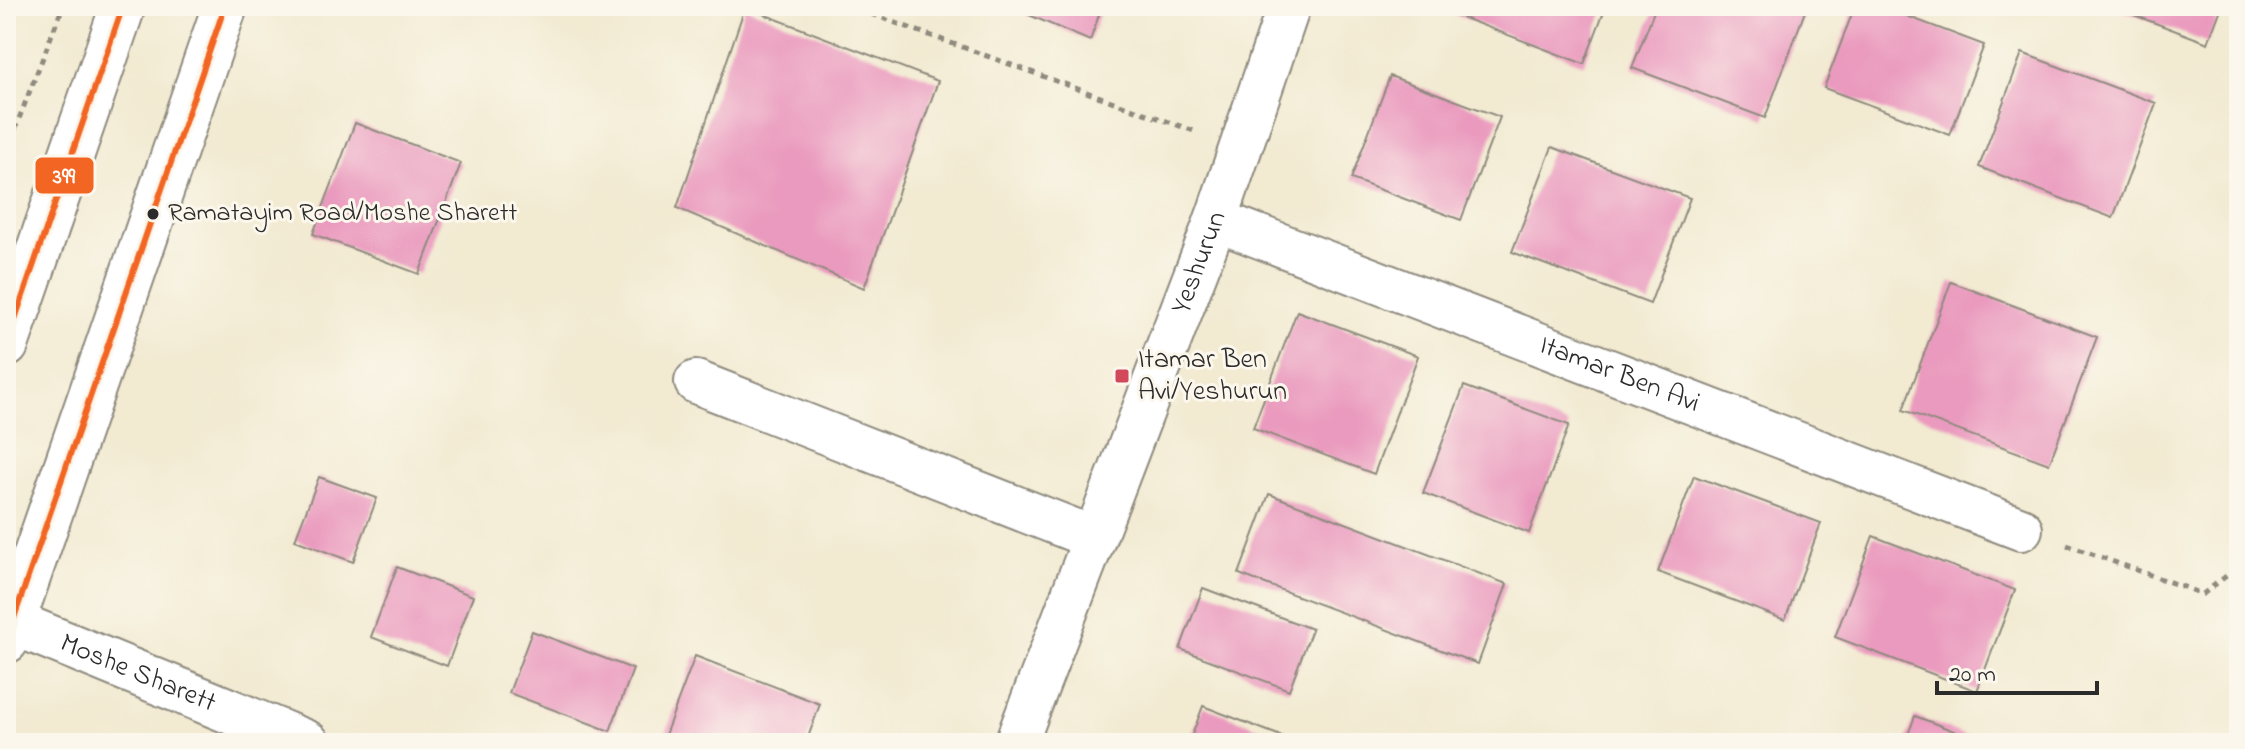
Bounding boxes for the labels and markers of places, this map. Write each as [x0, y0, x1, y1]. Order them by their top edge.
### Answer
place label: Ramatayim Road/Moshe Sharett [168, 195, 517, 233]
marker: Ramatayim Road/Moshe Sharett [145, 206, 161, 222]
place label: Itamar Ben Avi/Yeshurun [1138, 340, 1287, 413]
marker: Itamar Ben Avi/Yeshurun [1113, 367, 1131, 385]

